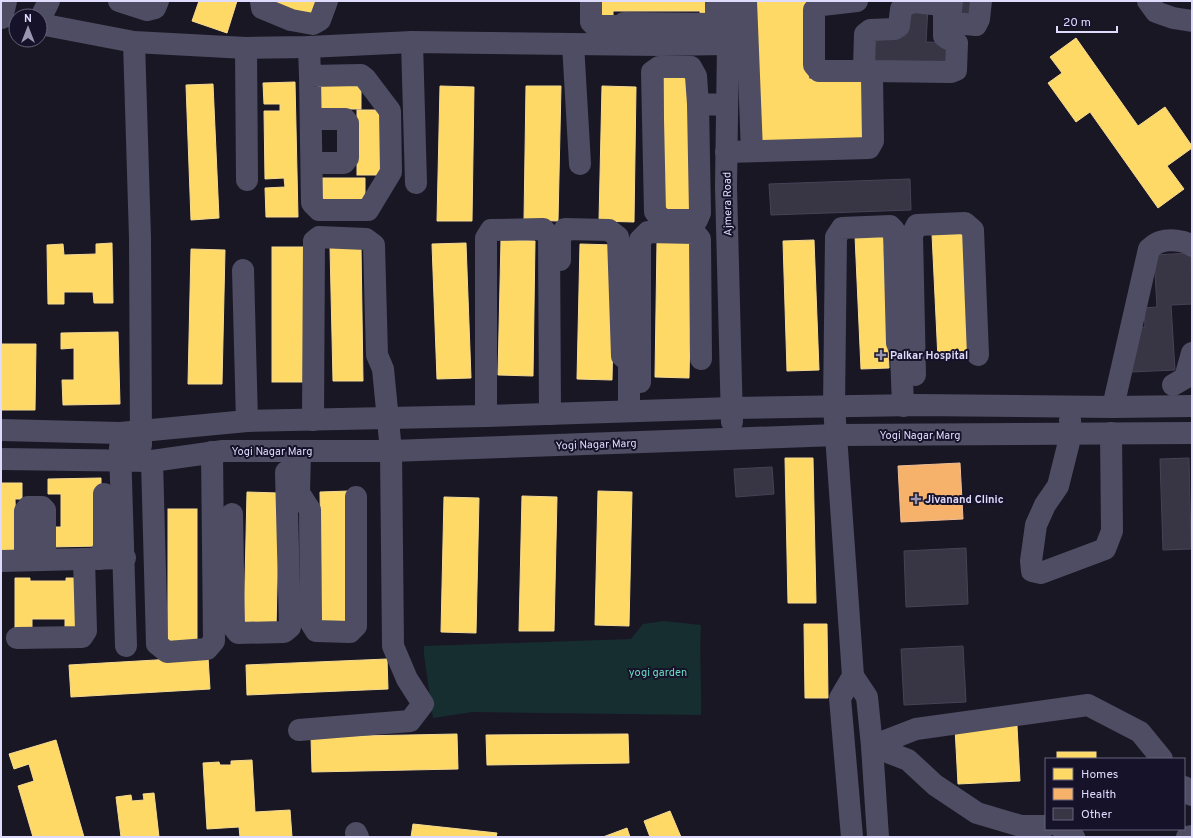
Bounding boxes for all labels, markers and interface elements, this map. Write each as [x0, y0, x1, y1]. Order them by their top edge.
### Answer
north arrow [8, 8, 48, 48]
scale bar [1057, 8, 1117, 34]
text: N [24, 12, 32, 26]
text: 20 m [1063, 15, 1091, 31]
street label: Ajmera Road [720, 172, 736, 236]
marker: Palkar Hospital [875, 349, 887, 361]
place label: Palkar Hospital [890, 349, 968, 363]
street label: Yogi Nagar Marg [879, 429, 961, 443]
street label: Yogi Nagar Marg [555, 437, 637, 453]
street label: Yogi Nagar Marg [231, 445, 313, 459]
marker: Jivanand Clinic [910, 493, 922, 505]
place label: Jivanand Clinic [925, 493, 1004, 507]
park label: yogi garden [629, 666, 687, 680]
legend [1045, 758, 1185, 830]
text: Homes [1081, 767, 1118, 783]
text: Health [1081, 787, 1116, 803]
text: Other [1081, 807, 1113, 823]

